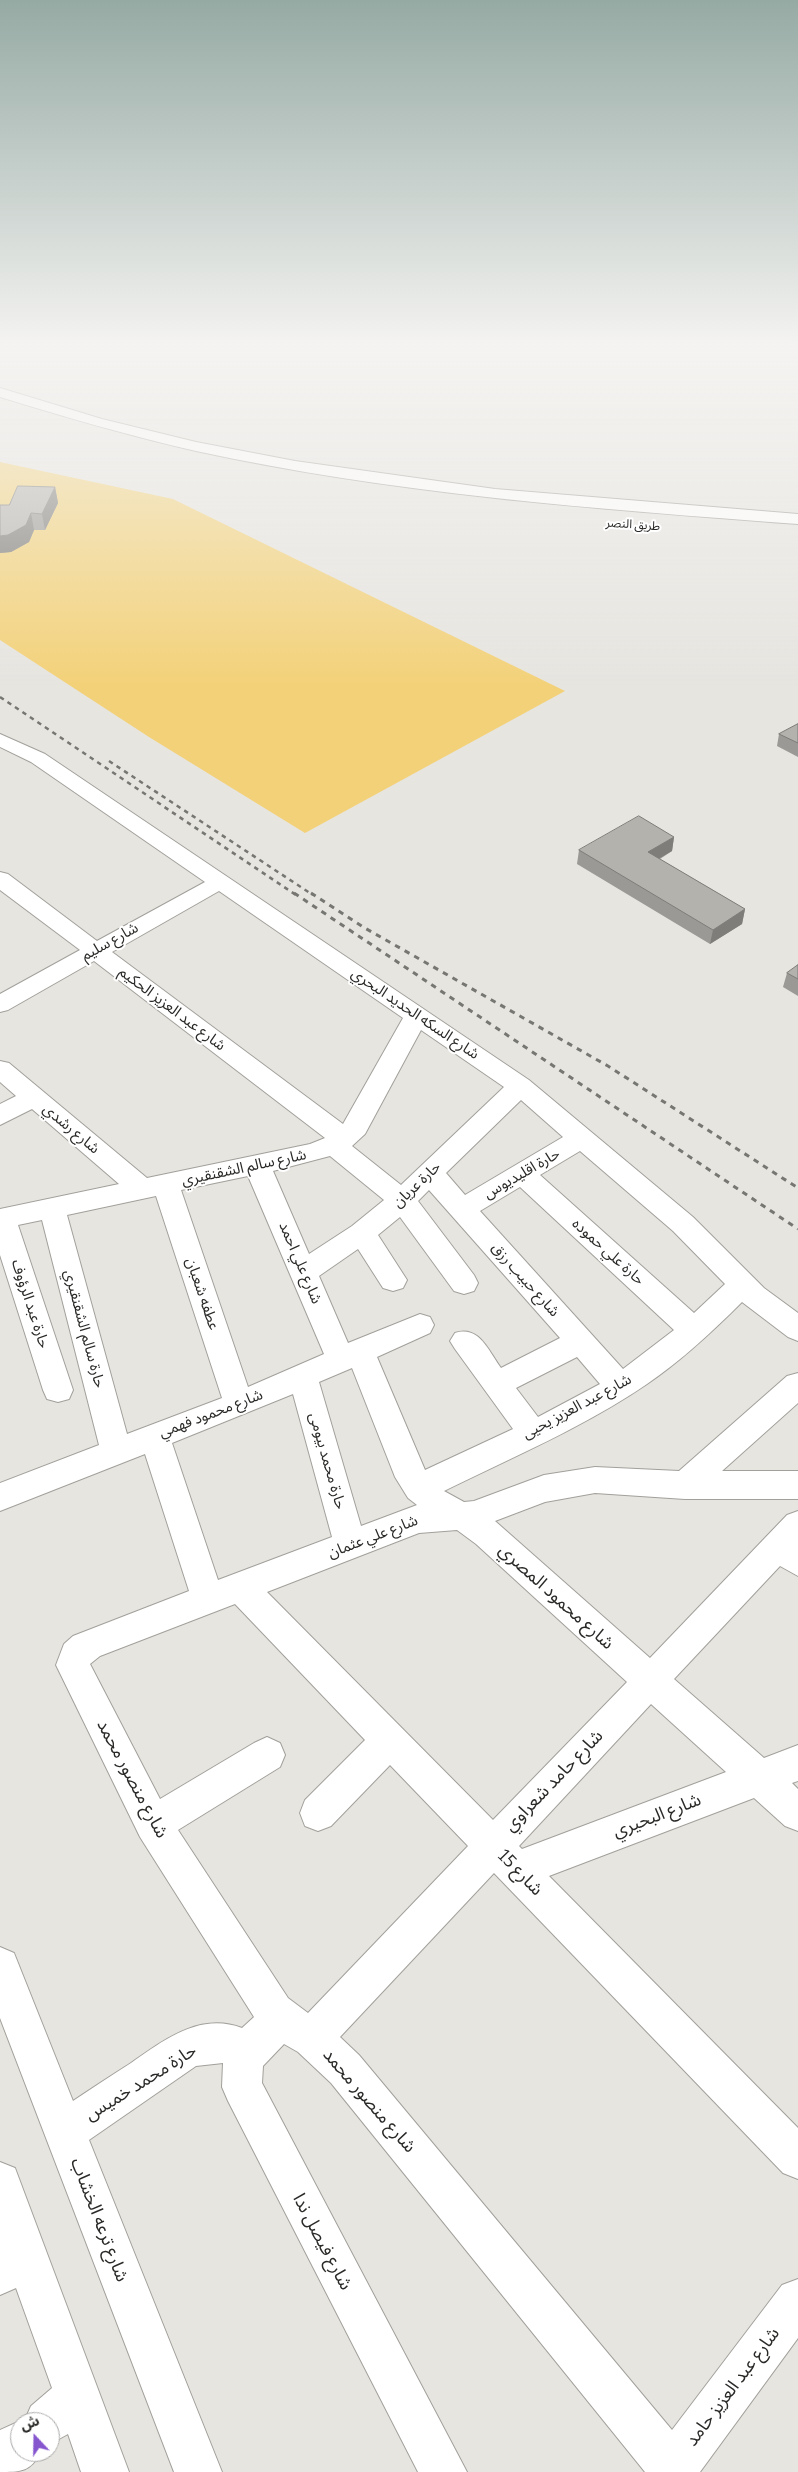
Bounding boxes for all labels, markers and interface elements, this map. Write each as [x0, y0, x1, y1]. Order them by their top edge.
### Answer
street label: طريق النصر [605, 516, 661, 534]
street label: شارع سليم [78, 919, 142, 965]
street label: شارع عبد العزيز الحكيم [115, 963, 229, 1055]
street label: شارع السكه الحديد البحري [348, 965, 482, 1063]
street label: شارع رشدي [39, 1100, 103, 1158]
street label: حارة اقليديوس [481, 1145, 563, 1203]
street label: شارع سالم الشقنقيري [180, 1146, 308, 1190]
street label: حارة عريان [389, 1158, 445, 1212]
street label: حارة علي حموده [568, 1215, 648, 1289]
street label: شارع علي احمد [275, 1219, 325, 1307]
street label: شارع حبيب رزق [487, 1239, 563, 1321]
street label: عطفه شعبان [181, 1255, 223, 1333]
street label: حارة عبد الرؤوف [7, 1257, 53, 1351]
street label: حارة سالم الشقنقيري [60, 1268, 108, 1390]
street label: شارع عبد العزيز يحيى [519, 1371, 635, 1443]
street label: شارع محمود فهمي [157, 1386, 265, 1442]
street label: حارة محمد بيومى [305, 1411, 349, 1511]
street label: شارع علي عثمان [326, 1512, 420, 1562]
street label: شارع محمود المصري [494, 1539, 618, 1655]
street label: شارع منصور محمد [92, 1716, 172, 1842]
street label: شارع حامد شعراوي [500, 1726, 608, 1836]
street label: شارع البحيري [610, 1789, 704, 1843]
street label: شارع 15 [493, 1845, 547, 1901]
street label: حارة محمد خميس [81, 2040, 201, 2126]
street label: شارع منصور محمد [318, 2044, 420, 2158]
street label: شارع ترعه الخشاب [65, 2155, 133, 2285]
street label: شارع فيصل ندا [288, 2190, 356, 2294]
street label: شارع عبد العزيز حامد [681, 2323, 785, 2451]
north arrow [10, 2412, 60, 2462]
text: ش [18, 2412, 42, 2435]

